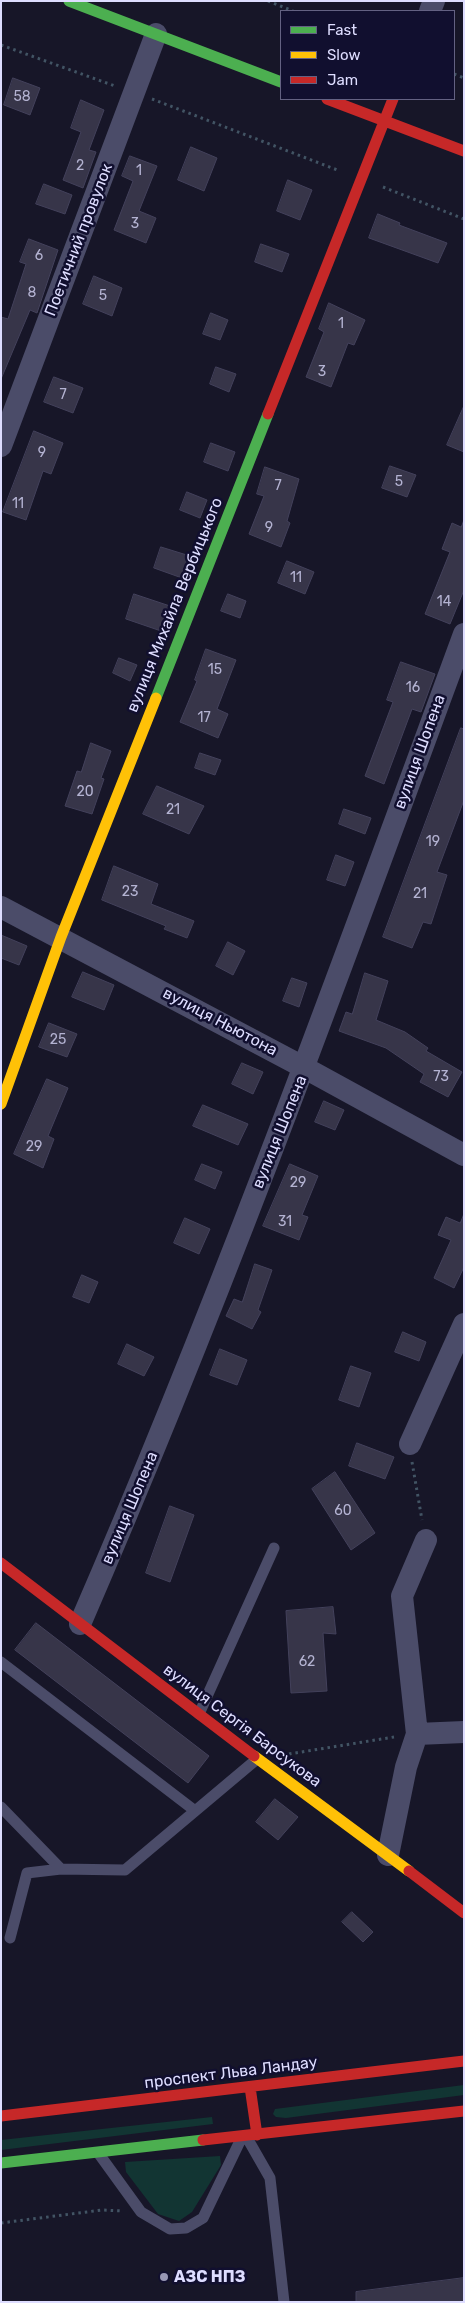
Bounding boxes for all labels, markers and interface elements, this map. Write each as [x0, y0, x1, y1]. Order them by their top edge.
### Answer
legend [280, 10, 455, 100]
text: Fast [327, 21, 357, 39]
text: Slow [327, 46, 360, 64]
text: Jam [327, 71, 358, 89]
house number: 58 [13, 89, 31, 105]
house number: 2 [76, 158, 84, 174]
street label: Поетичний провулок [41, 161, 117, 319]
house number: 1 [136, 163, 142, 179]
house number: 3 [131, 216, 139, 232]
house number: 6 [35, 248, 43, 264]
house number: 8 [28, 285, 36, 301]
house number: 5 [99, 288, 107, 304]
house number: 1 [338, 316, 344, 332]
house number: 3 [318, 364, 326, 380]
house number: 7 [59, 387, 67, 403]
house number: 9 [38, 445, 46, 461]
house number: 5 [395, 474, 403, 490]
house number: 7 [274, 478, 282, 494]
street label: вулиця Михайла Вербицького [123, 495, 227, 715]
house number: 11 [12, 496, 24, 512]
house number: 9 [265, 520, 273, 536]
house number: 11 [290, 570, 302, 586]
house number: 14 [437, 594, 451, 610]
house number: 15 [208, 662, 222, 678]
house number: 16 [406, 680, 420, 696]
street label: вулиця Шопена [390, 692, 450, 812]
house number: 17 [197, 710, 211, 726]
house number: 20 [76, 784, 94, 800]
house number: 21 [166, 802, 180, 818]
house number: 19 [426, 834, 440, 850]
house number: 23 [122, 884, 138, 900]
house number: 21 [413, 886, 427, 902]
street label: вулиця Ньютона [159, 984, 281, 1060]
house number: 25 [50, 1032, 66, 1048]
house number: 73 [433, 1069, 449, 1085]
street label: вулиця Шопена [249, 1073, 311, 1191]
house number: 29 [26, 1139, 42, 1155]
house number: 29 [290, 1175, 306, 1191]
house number: 31 [278, 1214, 292, 1230]
street label: вулиця Шопена [98, 1449, 162, 1567]
house number: 60 [334, 1503, 352, 1519]
house number: 62 [299, 1654, 315, 1670]
street label: вулиця Сергія Барсукова [159, 1660, 325, 1792]
street label: проспект Льва Ландау [143, 2053, 319, 2093]
place label: АЗС НПЗ [174, 2267, 245, 2287]
marker: АЗС НПЗ [158, 2271, 170, 2283]

